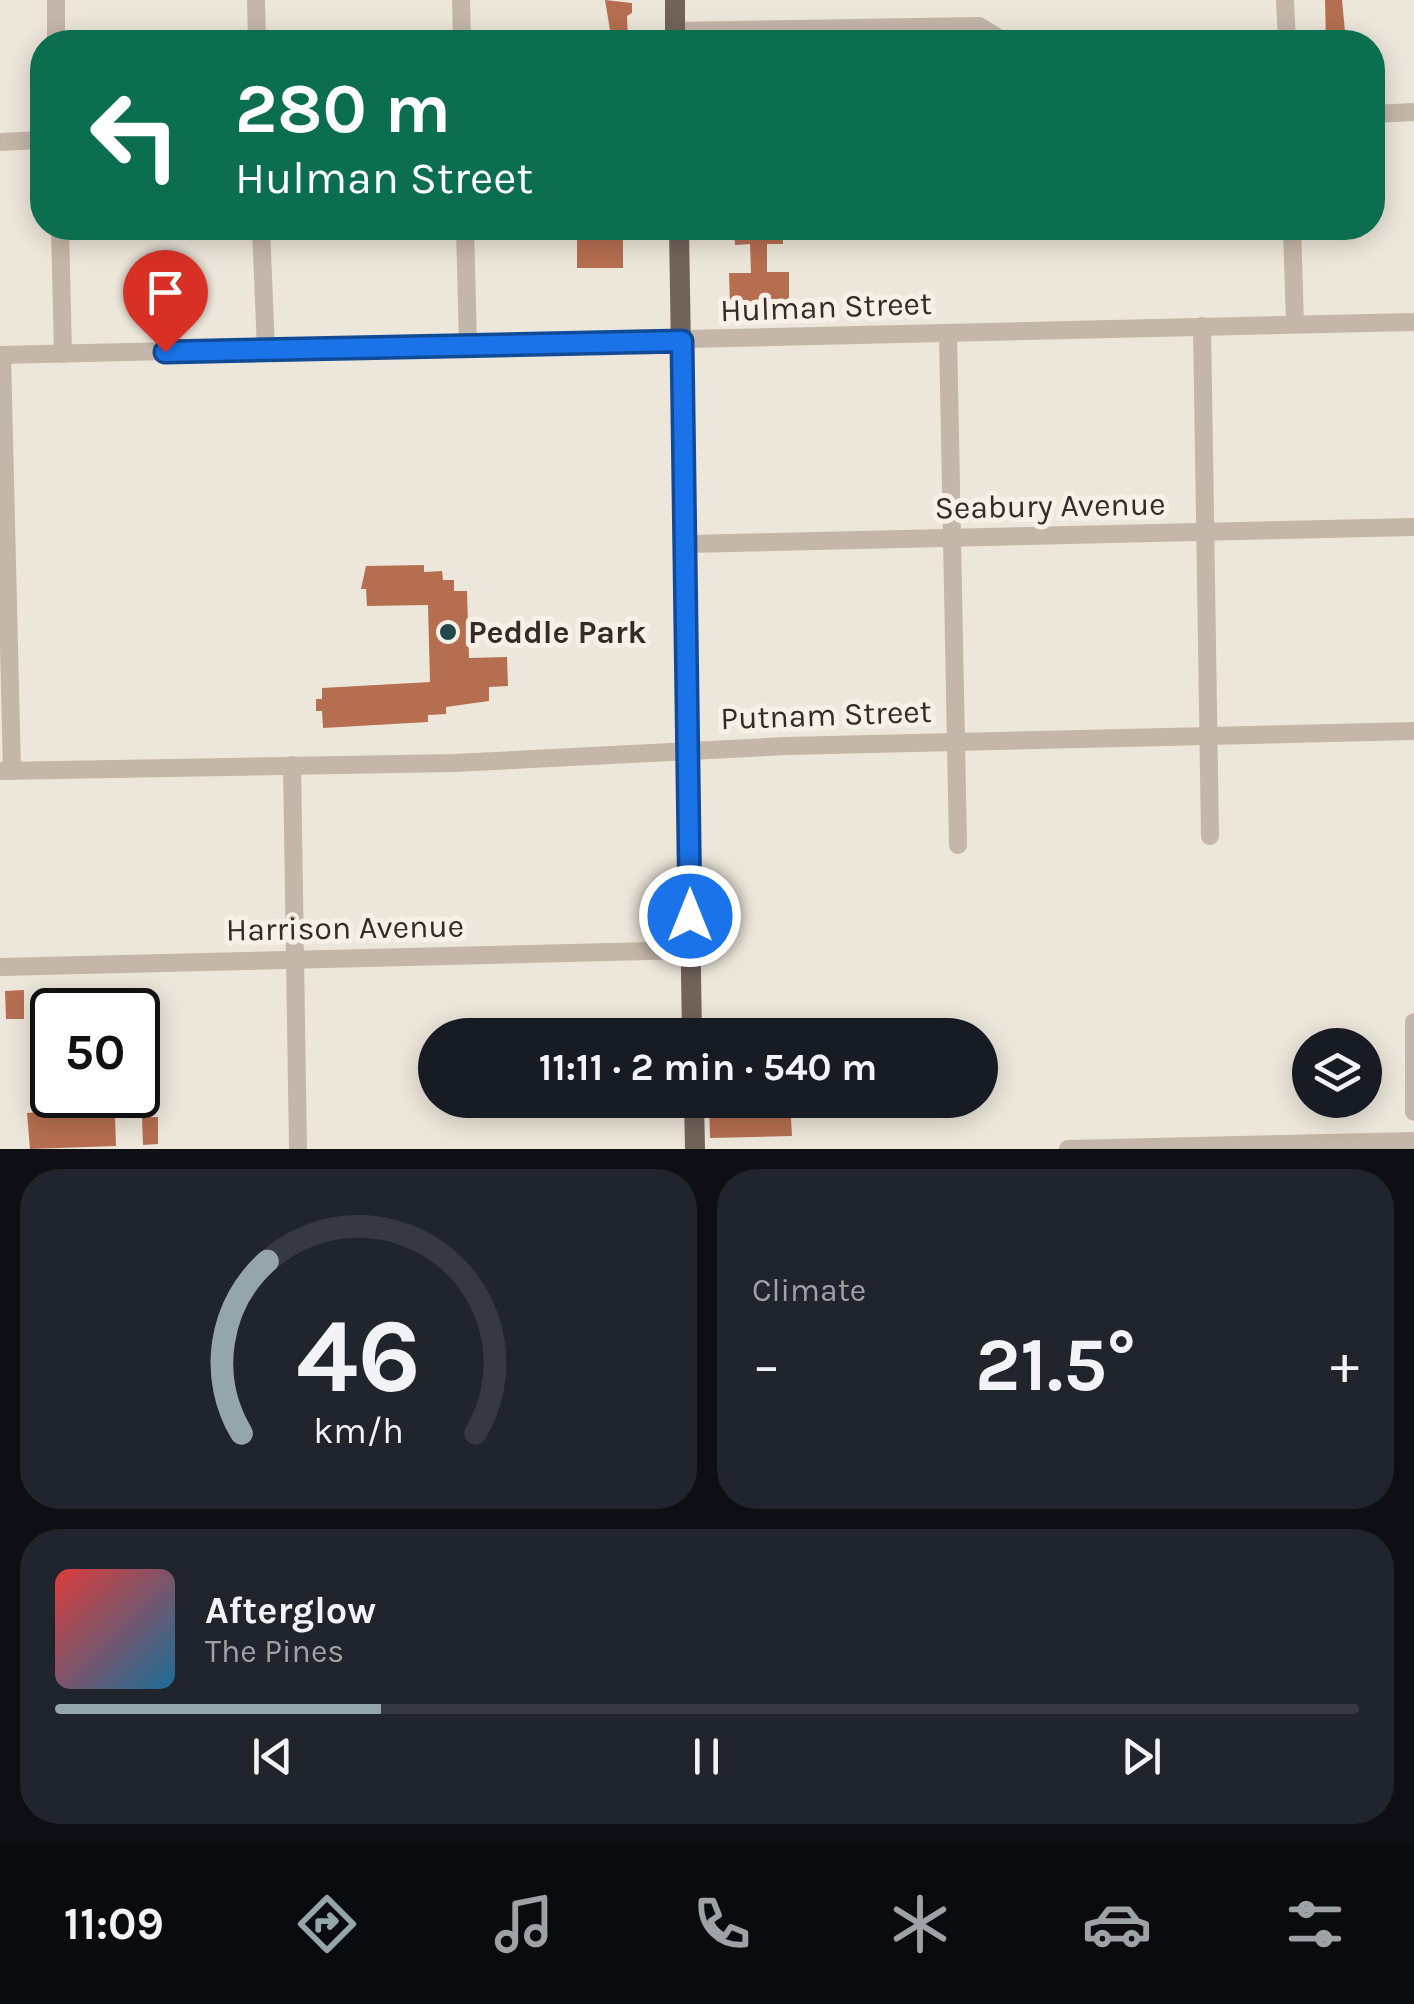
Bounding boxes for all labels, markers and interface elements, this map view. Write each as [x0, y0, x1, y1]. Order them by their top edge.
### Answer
text: 280 m [235, 68, 451, 150]
icon: left [70, 70, 200, 200]
text: Hulman Street [235, 152, 533, 204]
pin [123, 250, 208, 353]
icon: arrive [138, 265, 193, 320]
street label: Hulman Street [719, 285, 933, 329]
street label: Seabury Avenue [934, 485, 1166, 527]
place label: Peddle Park [468, 614, 646, 651]
marker: Peddle Park [437, 621, 459, 643]
street label: Putnam Street [720, 693, 932, 737]
position arrow [638, 864, 742, 968]
street label: Harrison Avenue [226, 907, 464, 949]
speed limit sign: 50 [30, 988, 160, 1118]
map controls [1292, 1028, 1382, 1118]
button: layers [1292, 1028, 1382, 1118]
text: 11:11 · 2 min · 540 m [539, 1045, 877, 1090]
text: Climate [752, 1272, 866, 1309]
text: 46 [296, 1296, 421, 1417]
text: 21.5° [975, 1321, 1136, 1409]
text: − [752, 1333, 781, 1397]
text: + [1330, 1333, 1359, 1397]
text: km/h [313, 1410, 404, 1452]
text: Afterglow [205, 1588, 376, 1633]
text: The Pines [205, 1633, 344, 1670]
icon: previous [245, 1729, 300, 1784]
icon: pause [679, 1729, 734, 1784]
icon: next [1114, 1729, 1169, 1784]
icon: directions [292, 1889, 362, 1959]
icon: music [489, 1889, 559, 1959]
icon: phone [687, 1889, 757, 1959]
icon: climate [885, 1889, 955, 1959]
icon: car [1082, 1889, 1152, 1959]
icon: filters [1280, 1889, 1350, 1959]
text: 11:09 [64, 1898, 164, 1950]

